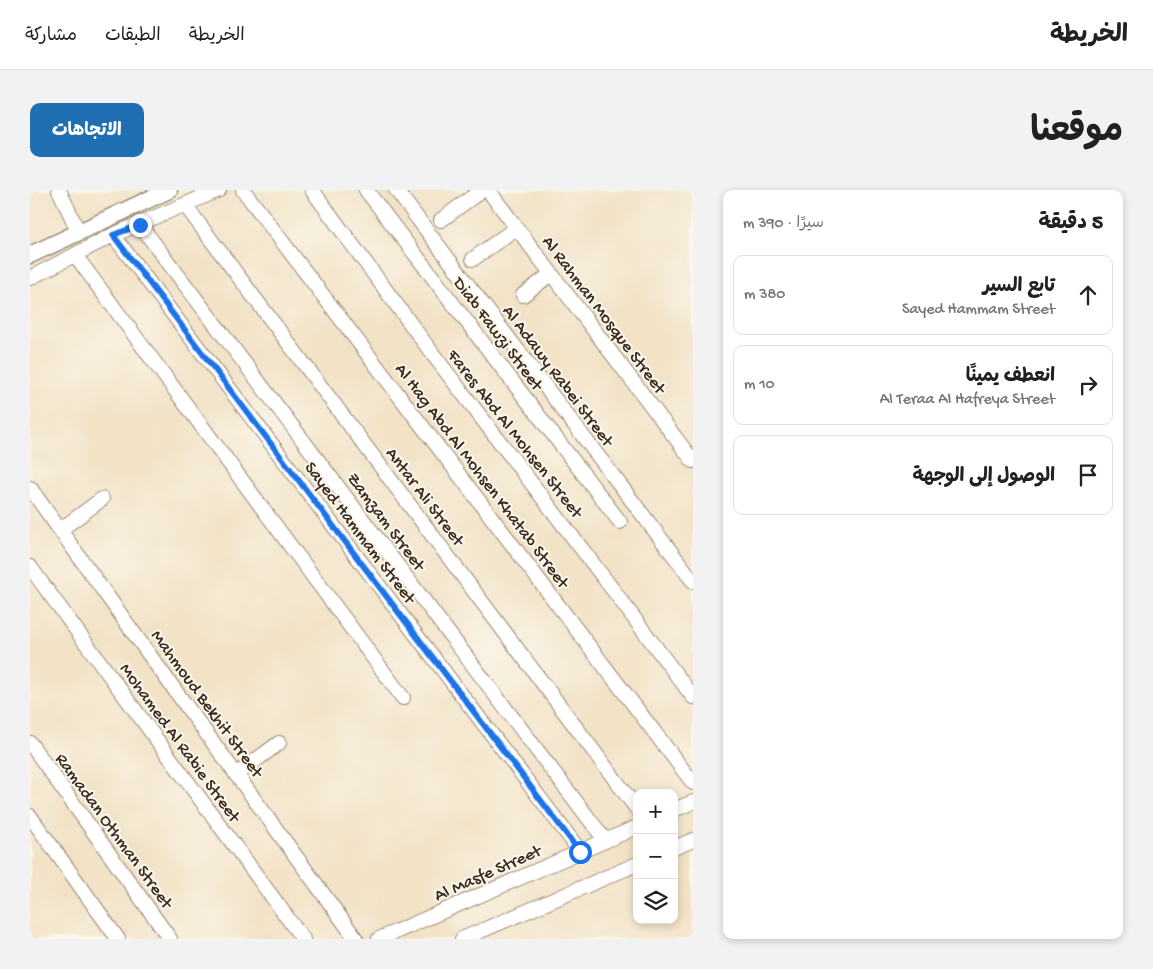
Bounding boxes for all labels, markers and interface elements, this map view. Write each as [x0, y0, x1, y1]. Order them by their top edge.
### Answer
text: الخريطة [1050, 22, 1128, 51]
text: مشاركة [25, 26, 77, 47]
text: الطبقات [105, 26, 161, 47]
text: الخريطة [189, 26, 245, 47]
button: الاتجاهات [30, 103, 144, 157]
text: موقعنا [1030, 113, 1123, 154]
text: 5 دقيقة [1039, 212, 1103, 237]
route end [129, 214, 152, 237]
text: سيرًا · 390 m [743, 215, 824, 234]
street label: Al Rahman Mosque Street [537, 232, 670, 400]
street label: Diab Fawzi Street [447, 273, 548, 397]
text: تابع السير [983, 276, 1055, 299]
icon: ahead [1074, 281, 1102, 309]
text: 380 m [744, 286, 785, 305]
text: Sayed Hammam Street [902, 301, 1055, 320]
street label: Al Adawy Rabei Street [497, 302, 618, 453]
street label: Fares Abd Al Mohsen Street [441, 345, 587, 524]
street label: Al Hag Abd Al Mohsen Khatab Street [389, 360, 574, 594]
text: انعطف يمينًا [966, 366, 1055, 389]
icon: right [1074, 371, 1102, 399]
text: 10 m [744, 376, 775, 395]
text: Al Teraa Al Hafreya Street [880, 391, 1055, 410]
street label: Antar Ali Street [380, 444, 469, 552]
street label: Sayed Hammam Street [299, 458, 420, 610]
icon: arrive [1074, 461, 1102, 489]
text: الوصول إلى الوجهة [912, 466, 1055, 489]
street label: Zamzam Street [341, 469, 430, 577]
street label: Mahmoud Bekhit Street [145, 627, 268, 784]
street label: Mohamed Al Rabie Street [114, 660, 245, 828]
street label: Ramadan Othman Street [50, 750, 177, 915]
map controls [633, 789, 678, 924]
button: + [633, 789, 678, 834]
button: − [633, 834, 678, 879]
street label: Al Masfe Street [431, 841, 546, 907]
route start [569, 841, 592, 864]
button: layers [633, 879, 678, 924]

